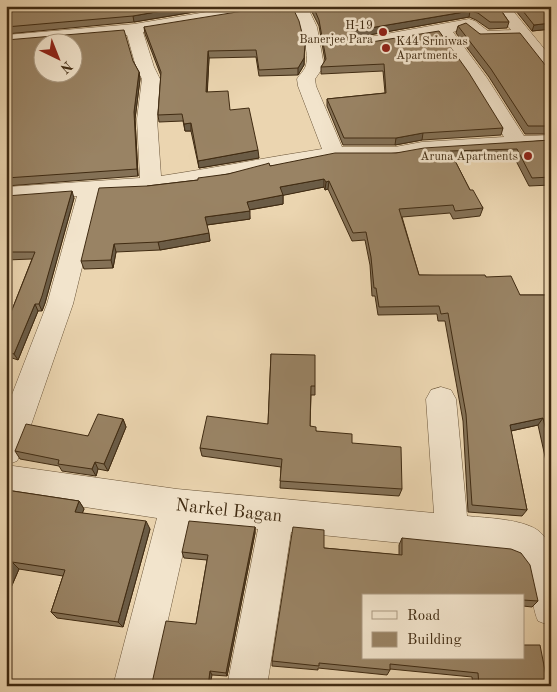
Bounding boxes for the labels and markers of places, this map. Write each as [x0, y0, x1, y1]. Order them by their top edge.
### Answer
place label: H-19 Banerjee Para [299, 20, 373, 46]
marker: H-19 Banerjee Para [377, 26, 389, 38]
place label: K44 Sriniwas Apartments [396, 36, 468, 62]
marker: K44 Sriniwas Apartments [380, 42, 392, 54]
marker: Aruna Apartments [522, 150, 534, 162]
place label: Aruna Apartments [420, 151, 518, 163]

